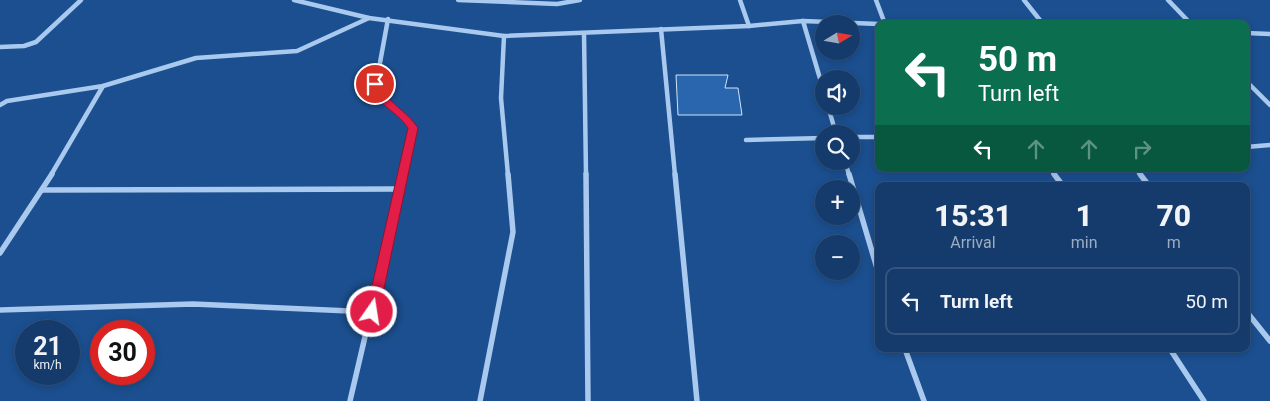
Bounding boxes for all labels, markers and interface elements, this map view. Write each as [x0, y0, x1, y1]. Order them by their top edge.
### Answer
north arrow [815, 15, 860, 60]
map controls [815, 15, 860, 280]
text: 50 m [978, 39, 1057, 80]
icon: left [895, 40, 960, 105]
pin [354, 63, 396, 105]
icon: arrive [361, 70, 389, 98]
button: sound [815, 70, 860, 115]
text: Turn left [978, 81, 1059, 106]
button: search [815, 125, 860, 170]
icon: left [969, 135, 997, 163]
icon: ahead [1022, 135, 1050, 163]
icon: ahead [1075, 135, 1103, 163]
icon: right [1128, 135, 1156, 163]
button: + [815, 180, 860, 225]
text: 15:31 [934, 198, 1012, 233]
text: 1 [1076, 198, 1093, 233]
text: 70 [1156, 198, 1191, 233]
text: Arrival [950, 233, 996, 252]
text: min [1071, 233, 1098, 252]
text: m [1167, 233, 1181, 252]
button: − [815, 235, 860, 280]
position arrow [345, 285, 397, 337]
icon: left [897, 287, 925, 315]
text: Turn left [940, 290, 1013, 313]
text: 50 m [1185, 290, 1228, 313]
speed limit sign: 30 [90, 320, 155, 385]
text: 21 [33, 332, 62, 361]
text: km/h [33, 358, 62, 372]

